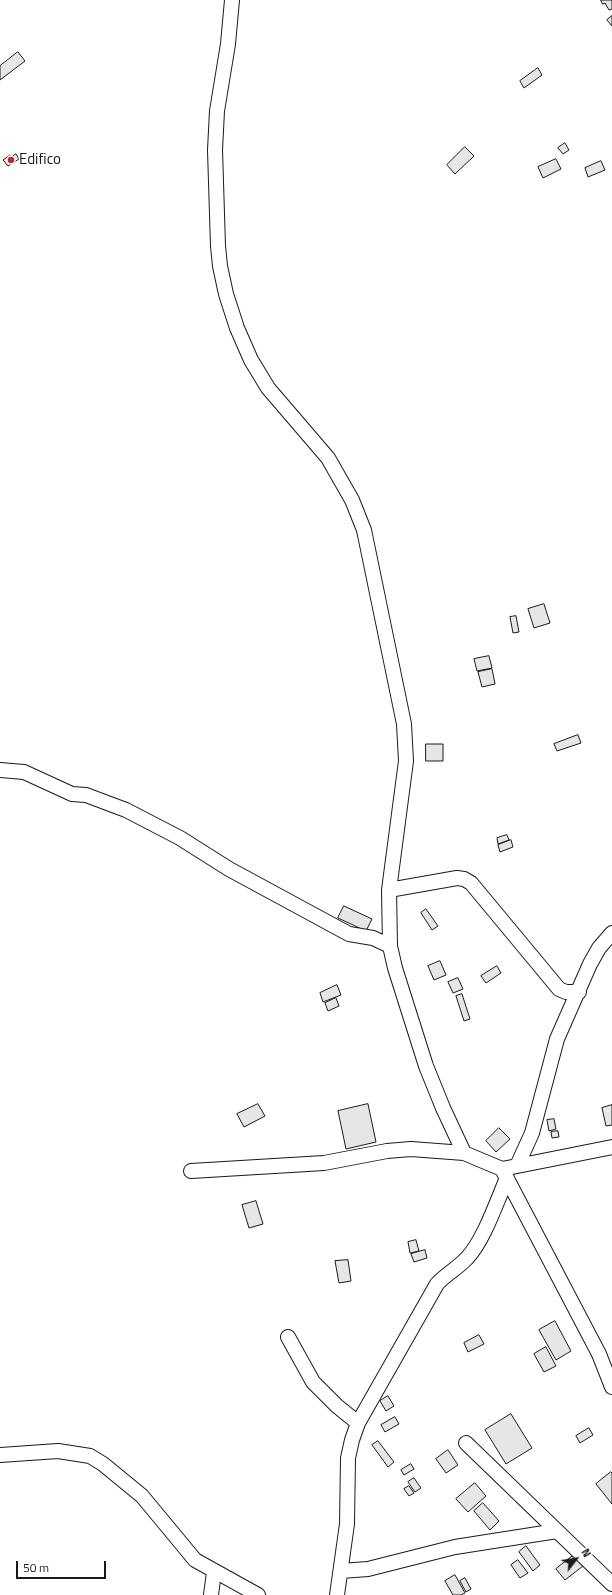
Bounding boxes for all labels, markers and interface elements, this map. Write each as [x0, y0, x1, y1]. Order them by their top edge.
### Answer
place label: Edifico [19, 151, 61, 169]
marker: Edifico [6, 155, 16, 165]
north arrow [556, 1539, 596, 1579]
text: N [577, 1545, 595, 1560]
scale bar [18, 1553, 108, 1579]
text: 50 m [23, 1558, 49, 1577]

